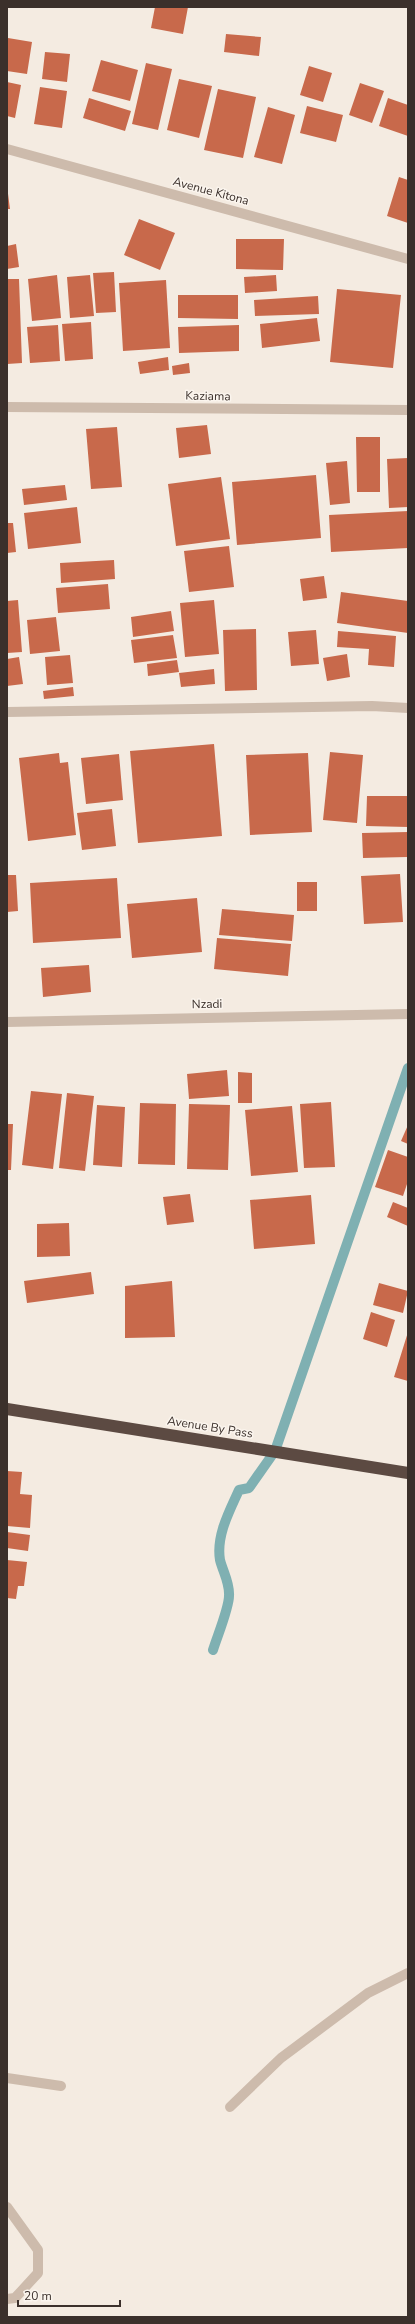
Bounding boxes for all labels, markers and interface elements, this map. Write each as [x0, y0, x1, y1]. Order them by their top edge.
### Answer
street label: Avenue Kitona [171, 173, 251, 209]
street label: Kaziama [185, 388, 231, 404]
street label: Nzadi [192, 996, 222, 1012]
street label: Avenue By Pass [166, 1412, 254, 1442]
scale bar [18, 2282, 120, 2308]
text: 20 m [24, 2288, 52, 2304]

